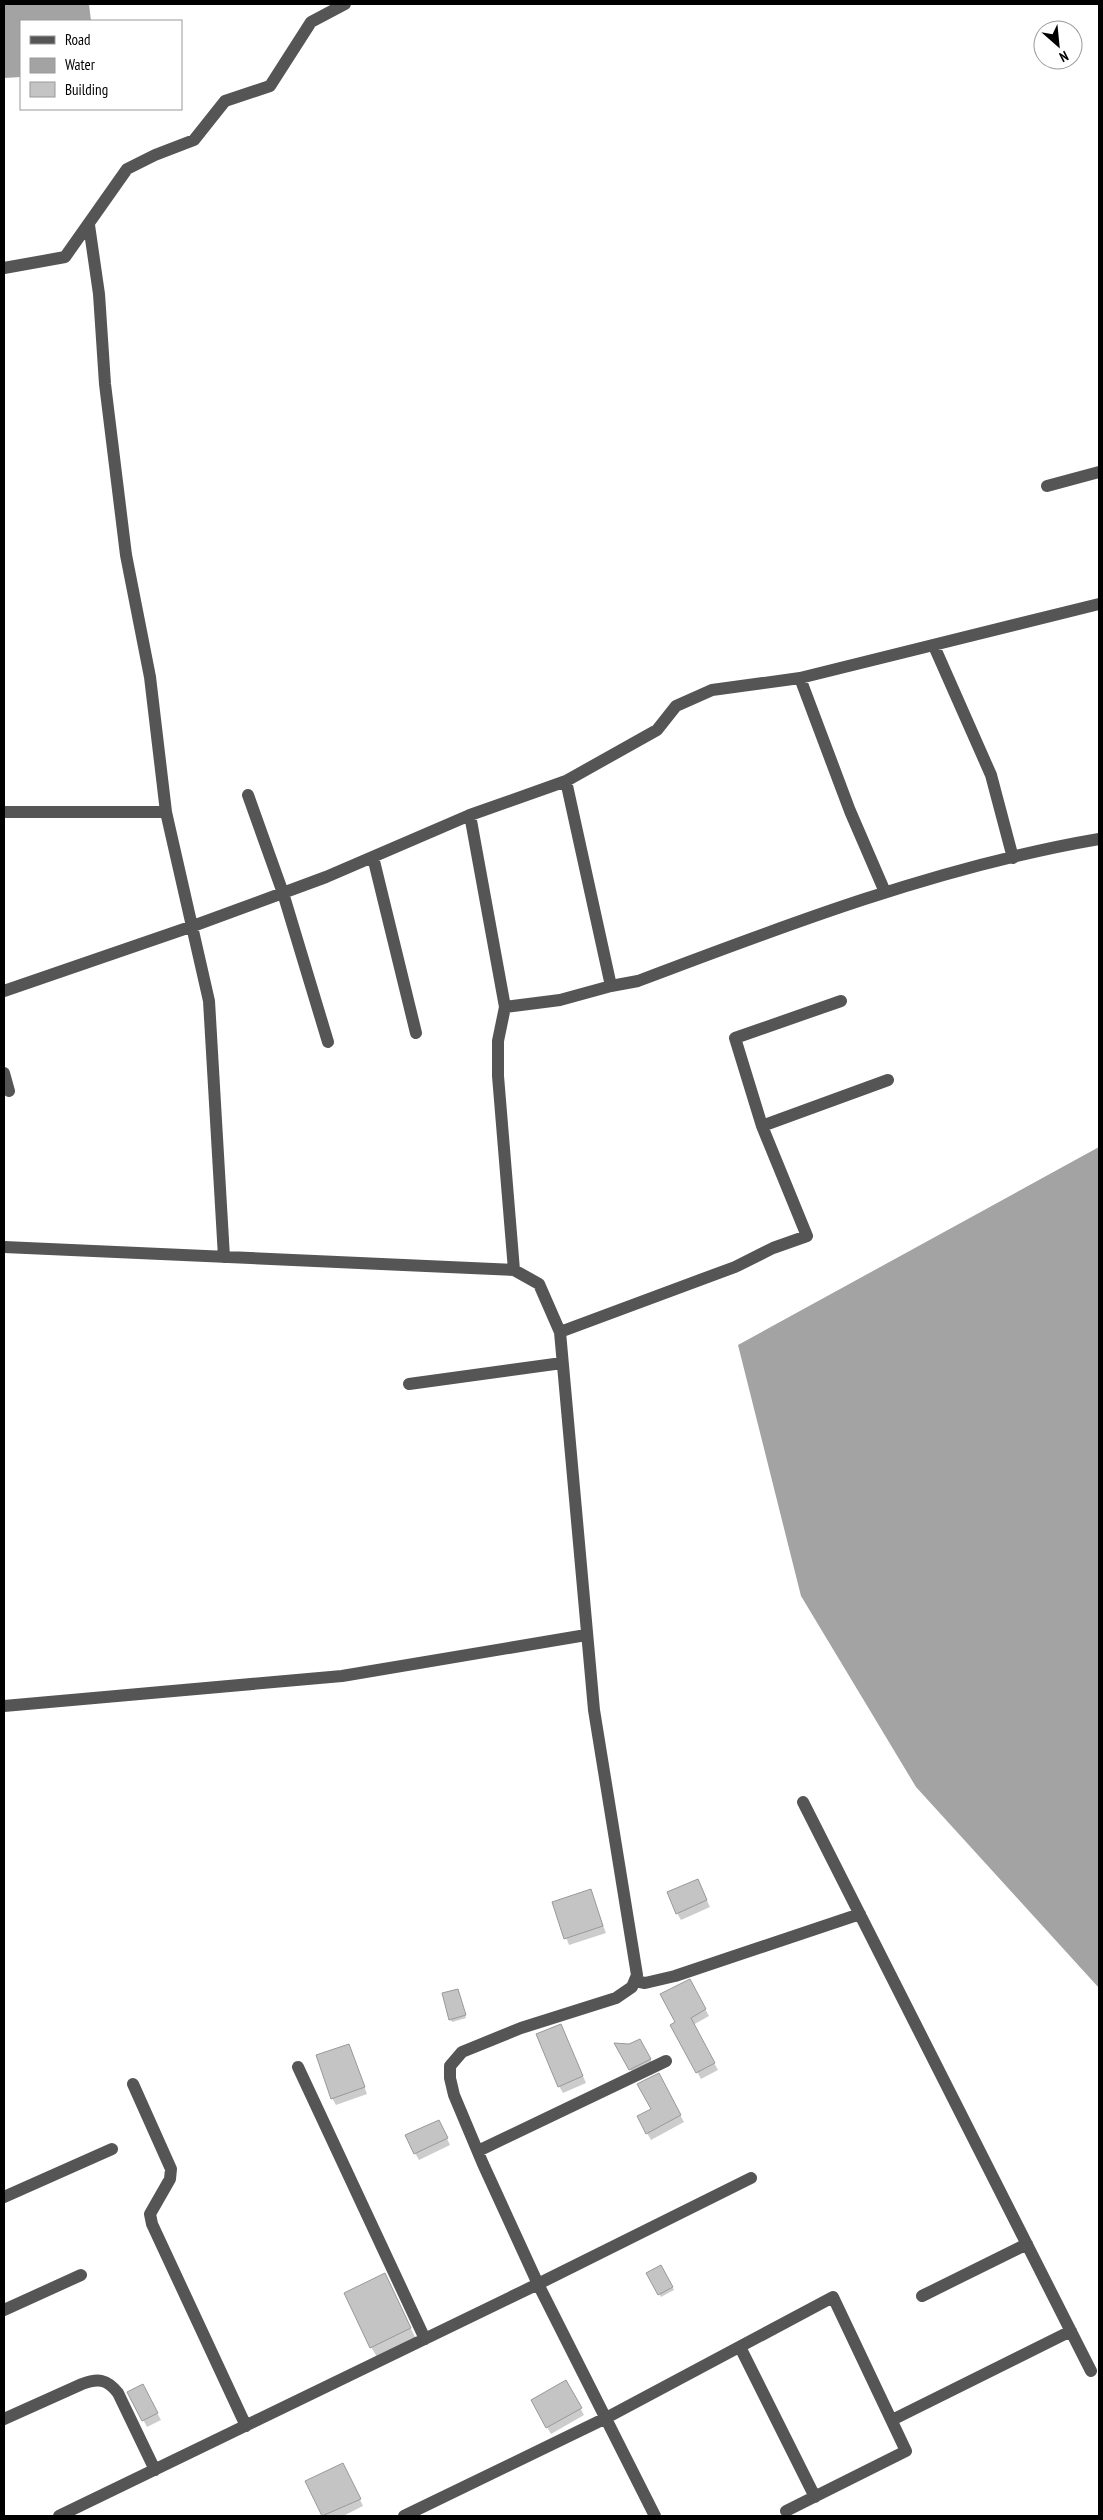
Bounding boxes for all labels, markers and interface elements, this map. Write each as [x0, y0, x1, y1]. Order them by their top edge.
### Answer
legend [20, 20, 182, 110]
north arrow [1033, 20, 1083, 70]
text: Road [65, 30, 91, 49]
text: N [1056, 47, 1071, 66]
text: Water [65, 55, 96, 74]
text: Building [65, 80, 108, 99]

